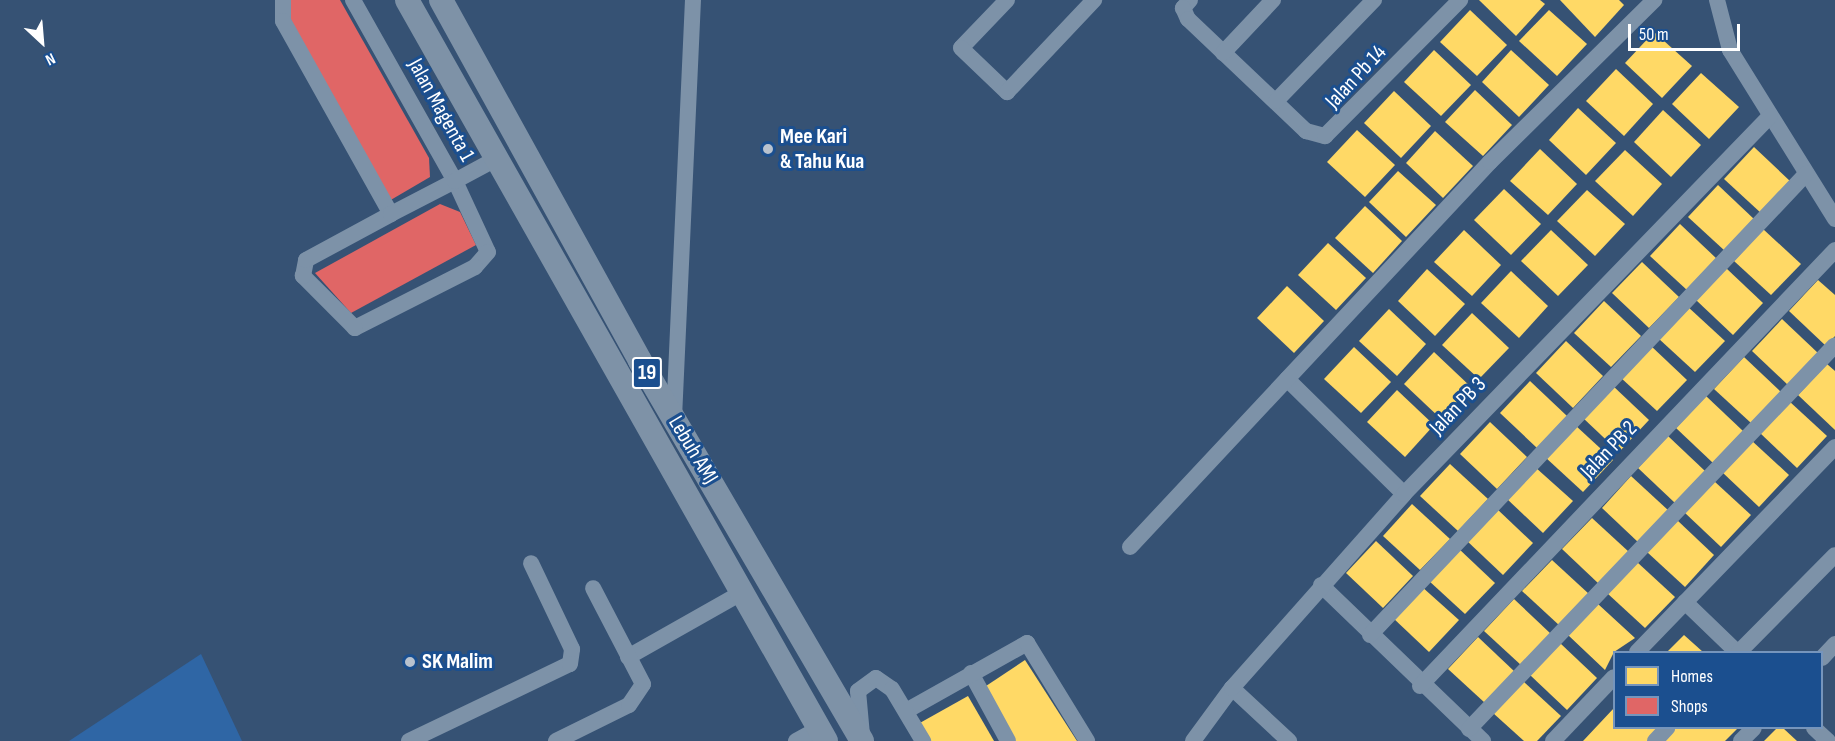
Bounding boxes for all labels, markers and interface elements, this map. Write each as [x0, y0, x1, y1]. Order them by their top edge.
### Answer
north arrow [12, 12, 72, 72]
scale bar [1631, 12, 1744, 50]
text: 50 m [1639, 24, 1669, 45]
street label: Jalan Pb 14 [1320, 40, 1392, 114]
text: N [42, 48, 58, 69]
street label: Jalan Magenta 1 [402, 54, 480, 166]
place label: Mee Kari & Tahu Kua [780, 123, 864, 174]
marker: Mee Kari & Tahu Kua [761, 142, 775, 156]
road number: 19 [630, 355, 664, 391]
street label: Jalan PB 3 [1424, 372, 1492, 440]
street label: Lebuh AMJ [662, 411, 724, 489]
street label: Jalan PB 2 [1575, 416, 1643, 484]
place label: SK Malim [422, 649, 493, 675]
legend [1613, 651, 1823, 729]
marker: SK Malim [403, 655, 417, 669]
text: Homes [1671, 666, 1713, 687]
text: Shops [1671, 696, 1708, 717]

